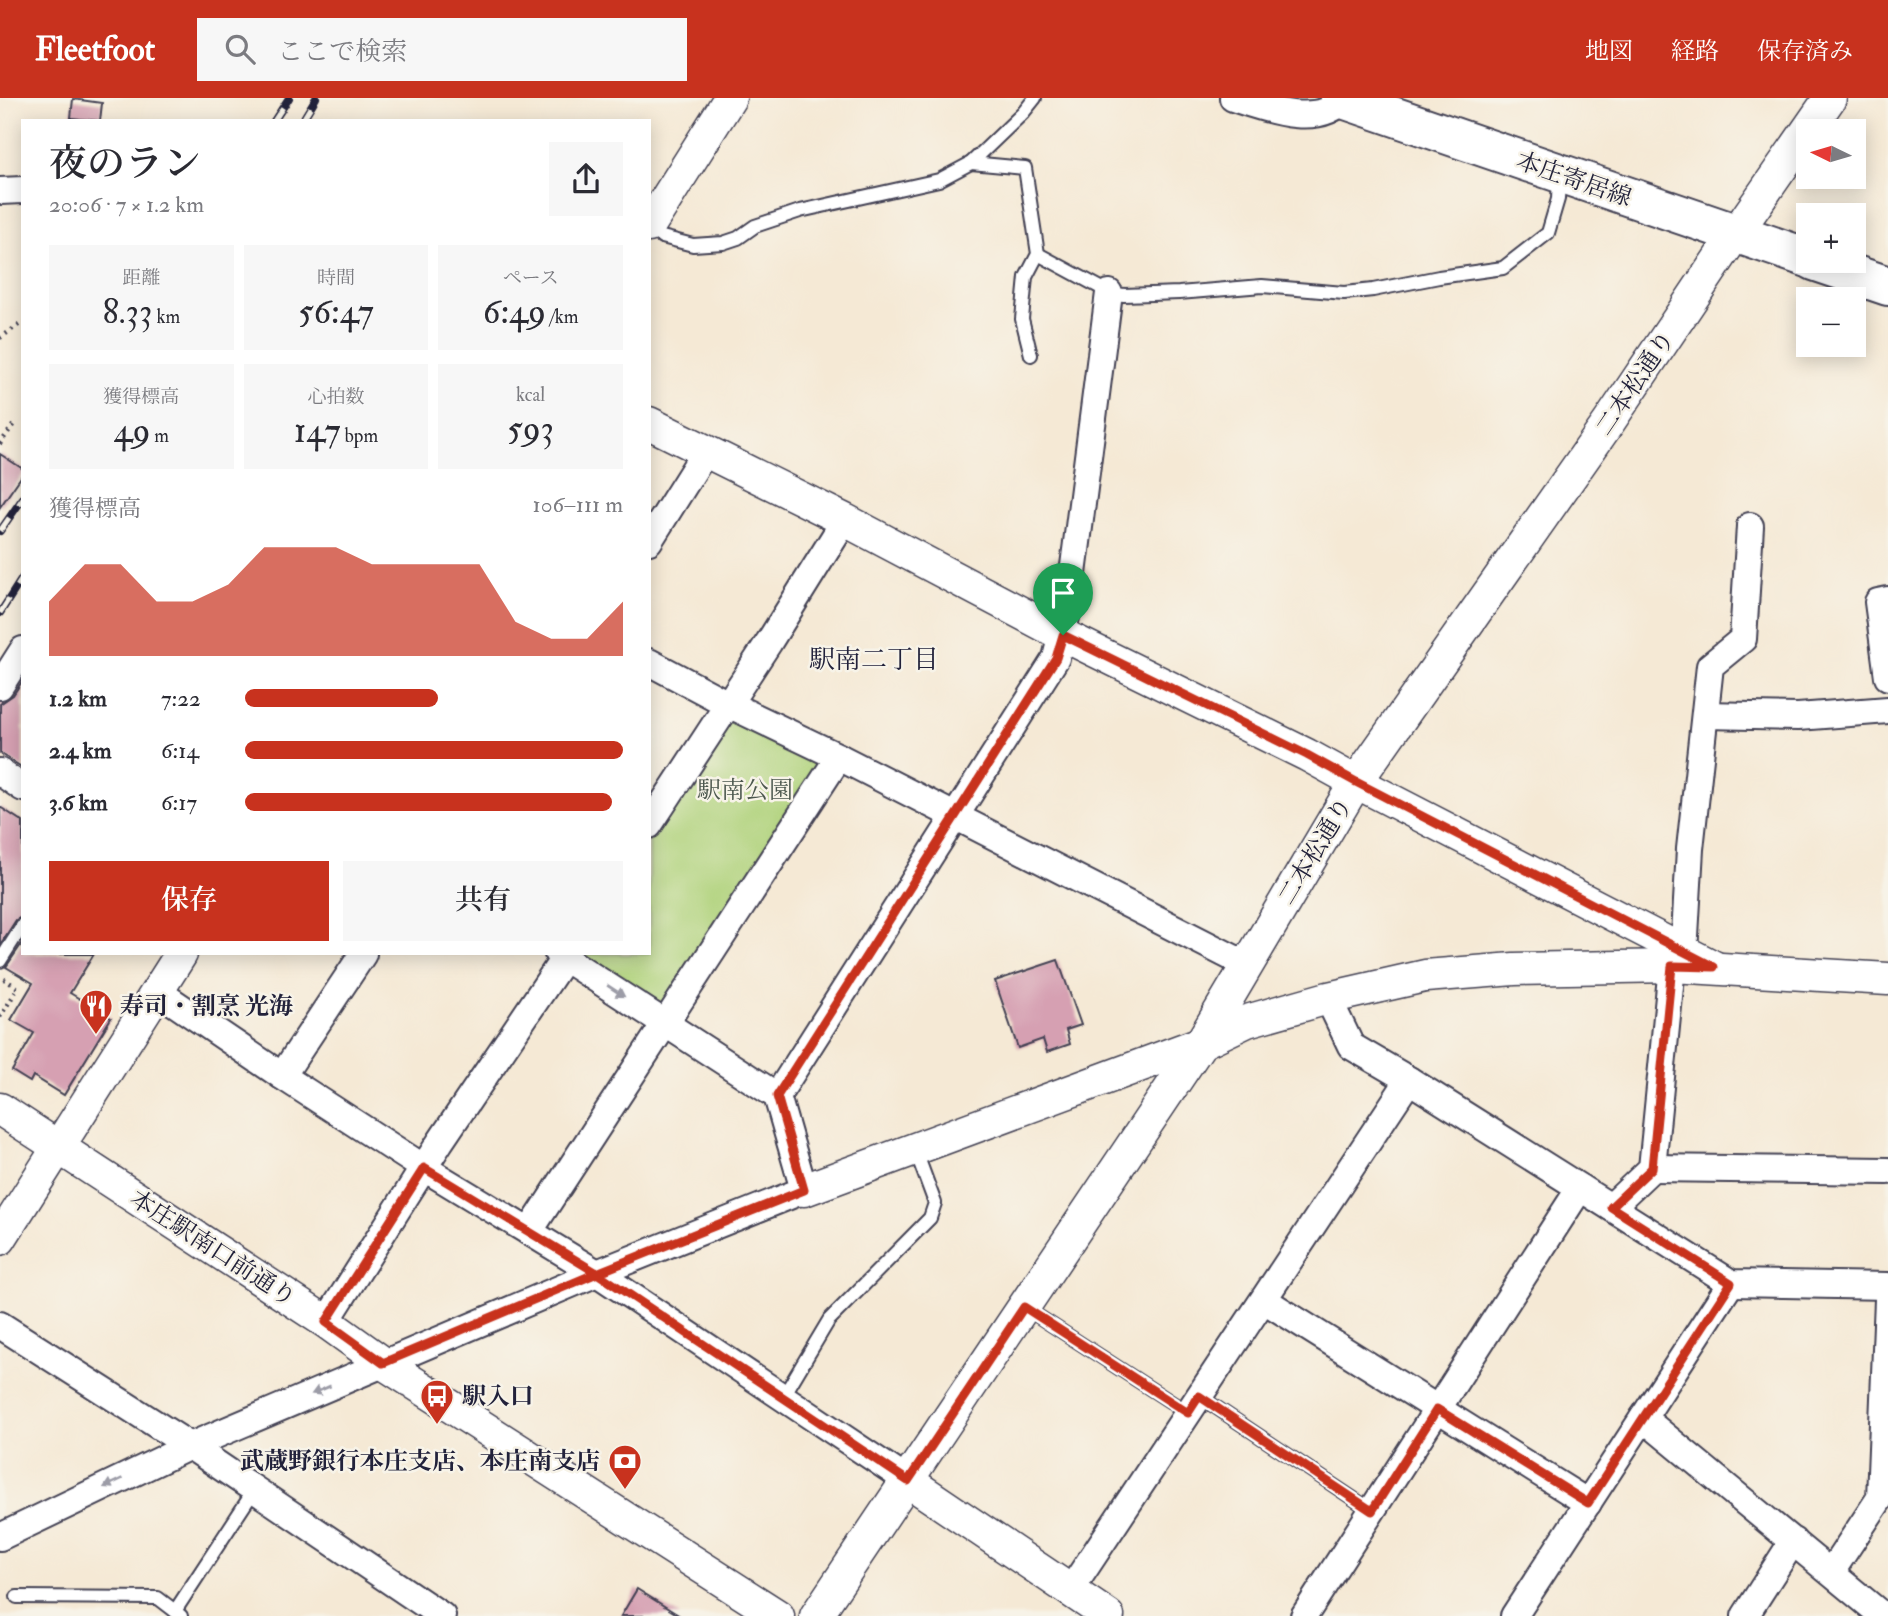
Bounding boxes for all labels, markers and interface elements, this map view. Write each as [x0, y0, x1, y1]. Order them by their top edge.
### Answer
search box [197, 18, 687, 81]
text: Fleetfoot [35, 29, 155, 70]
icon: search [221, 30, 259, 68]
text: ここで検索 [277, 36, 407, 68]
text: 地図 [1585, 36, 1633, 67]
text: 経路 [1671, 36, 1719, 67]
text: 保存済み [1757, 36, 1853, 67]
north arrow [1796, 119, 1866, 189]
map controls [1796, 119, 1866, 357]
text: 夜のラン [49, 140, 201, 188]
button: share [549, 142, 623, 216]
street label: 本庄寄居線 [1512, 145, 1636, 214]
text: 20:06 · 7 × 1.2 km [49, 190, 204, 219]
button: + [1796, 203, 1866, 273]
text: 距離 [122, 266, 160, 290]
text: 時間 [317, 266, 355, 290]
text: ペース [503, 266, 559, 290]
button: − [1796, 287, 1866, 357]
text: 8.33 [102, 290, 152, 334]
text: 56:47 [298, 290, 374, 334]
text: 6:49 [483, 290, 546, 334]
text: km [152, 305, 180, 329]
text: /km [546, 305, 579, 329]
street label: 二本松通り [1589, 325, 1682, 442]
text: kcal [516, 383, 545, 407]
text: 獲得標高 [103, 385, 179, 409]
text: 心拍数 [307, 385, 365, 409]
text: 593 [507, 407, 554, 451]
text: 49 [114, 409, 150, 453]
text: 147 [294, 409, 340, 453]
text: m [150, 424, 169, 448]
text: bpm [340, 424, 378, 448]
text: 106–111 m [533, 490, 623, 519]
text: 獲得標高 [49, 494, 141, 523]
pin [1033, 563, 1093, 635]
icon: arrive [1044, 574, 1082, 612]
district label: 駅南二丁目 [809, 644, 939, 676]
text: 1.2 km [49, 684, 107, 713]
text: 7:22 [161, 684, 201, 713]
text: 2.4 km [49, 736, 112, 765]
text: 6:14 [161, 736, 199, 765]
park label: 駅南公園 [697, 775, 793, 806]
text: 3.6 km [49, 788, 108, 817]
text: 6:17 [161, 788, 197, 817]
street label: 二本松通り [1271, 792, 1360, 911]
button: 保存 [49, 861, 329, 941]
button: 共有 [343, 861, 623, 941]
one-way arrow [606, 984, 625, 997]
restaurant icon: 寿司・割烹 光海 [77, 987, 115, 1036]
place label: 寿司・割烹 光海 [120, 991, 293, 1022]
street label: 本庄駅南口前通り [124, 1183, 302, 1314]
bus stop icon: 駅入口 [418, 1377, 456, 1426]
place label: 駅入口 [462, 1381, 534, 1412]
one-way arrow [310, 1385, 331, 1396]
bank icon: 武蔵野銀行本庄支店、本庄南支店 [606, 1442, 644, 1491]
place label: 武蔵野銀行本庄支店、本庄南支店 [240, 1446, 600, 1477]
one-way arrow [103, 1477, 123, 1488]

